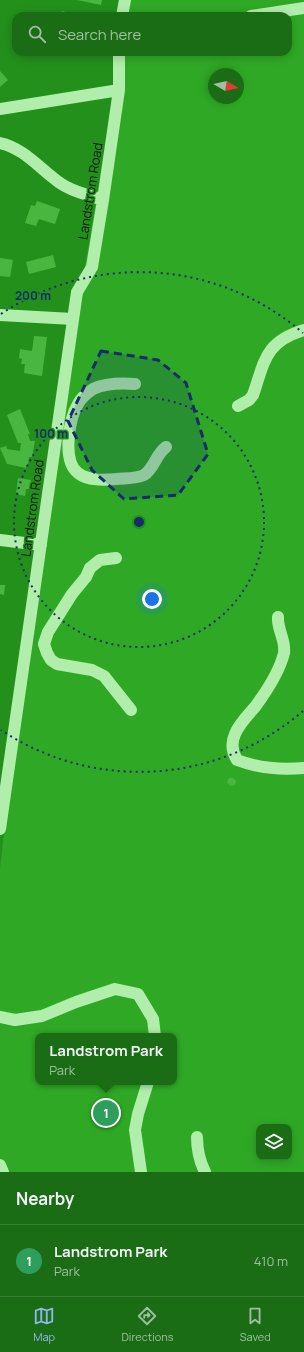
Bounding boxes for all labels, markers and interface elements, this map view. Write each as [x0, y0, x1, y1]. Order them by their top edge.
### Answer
search box [12, 12, 292, 56]
icon: search [26, 23, 48, 45]
text: Search here [58, 24, 141, 45]
north arrow [208, 68, 244, 104]
street label: Landstrom Road [73, 141, 107, 241]
text: 200 m [15, 287, 51, 304]
text: 100 m [34, 425, 68, 442]
street label: Landstrom Road [16, 458, 48, 558]
centre of rings [132, 515, 146, 529]
your location [142, 589, 162, 609]
popup [35, 1033, 177, 1085]
text: Landstrom Park [49, 1040, 163, 1061]
text: Park [49, 1061, 75, 1079]
pin: 1 [93, 1098, 119, 1128]
map controls [256, 1124, 292, 1160]
button: layers [256, 1124, 292, 1160]
text: Nearby [16, 1187, 74, 1210]
text: Landstrom Park [54, 1241, 167, 1262]
text: 1 [26, 1252, 32, 1270]
text: 410 m [254, 1252, 288, 1270]
text: Park [54, 1262, 80, 1280]
tab: Map [33, 1305, 55, 1344]
tab: Directions [121, 1305, 174, 1344]
tab: Saved [240, 1305, 271, 1344]

